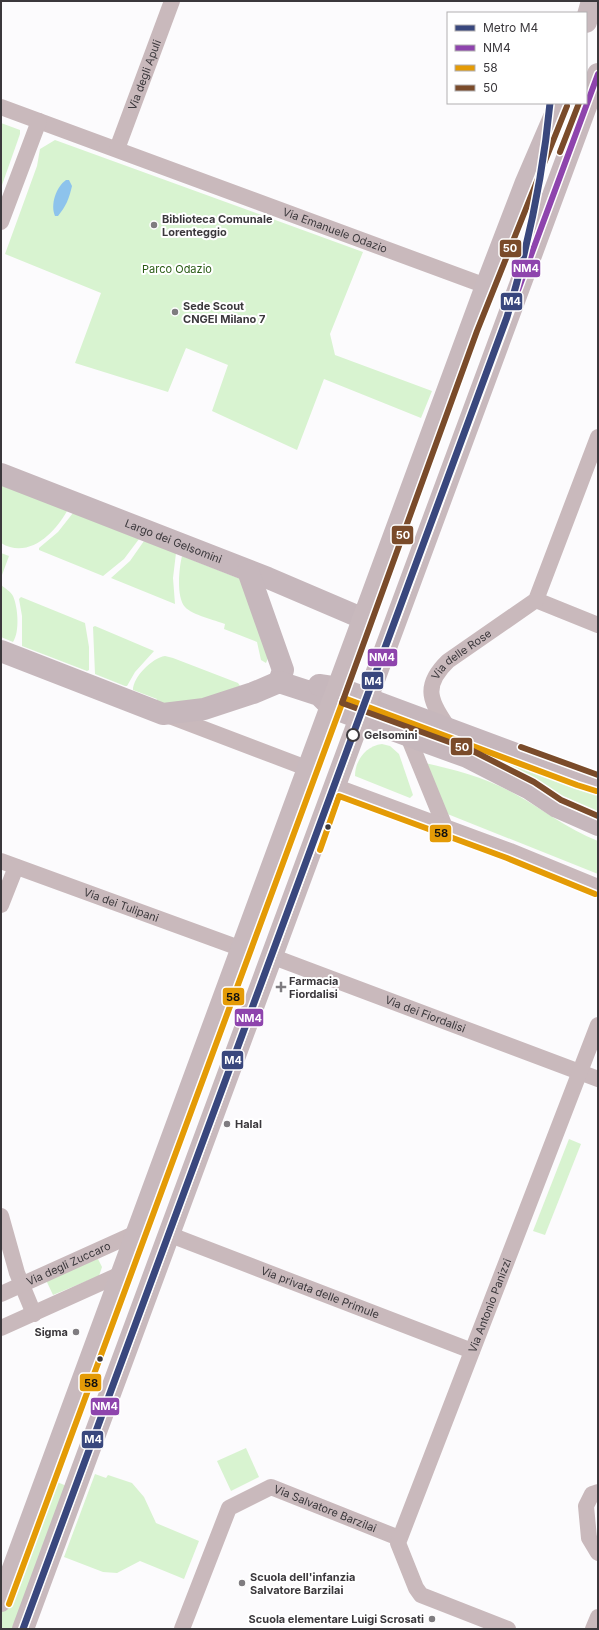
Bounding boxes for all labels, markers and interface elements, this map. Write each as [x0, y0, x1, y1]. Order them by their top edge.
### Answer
legend [447, 12, 587, 104]
text: Metro M4 [483, 20, 538, 35]
street label: Via degli Apuli [125, 38, 164, 112]
text: NM4 [483, 40, 511, 55]
text: 58 [483, 60, 498, 75]
text: 50 [483, 80, 498, 95]
street label: Via Emanuele Odazio [281, 205, 390, 256]
place label: Biblioteca Comunale Lorenteggio [162, 212, 273, 239]
marker: Biblioteca Comunale Lorenteggio [149, 220, 159, 230]
line badge: 50 [499, 239, 522, 258]
text: 50 [503, 241, 517, 255]
line badge: NM4 [511, 259, 541, 278]
text: NM4 [513, 261, 539, 275]
park label: Parco Odazio [142, 262, 212, 276]
line badge: M4 [500, 292, 523, 311]
text: M4 [503, 294, 521, 308]
place label: Sede Scout CNGEI Milano 7 [183, 299, 265, 326]
marker: Sede Scout CNGEI Milano 7 [170, 307, 180, 317]
street label: Largo dei Gelsomini [123, 516, 224, 566]
line badge: 50 [391, 525, 414, 545]
text: 50 [396, 528, 410, 542]
street label: Via delle Rose [428, 626, 494, 682]
line badge: NM4 [367, 648, 398, 667]
text: NM4 [369, 650, 395, 664]
line badge: M4 [361, 671, 384, 690]
text: M4 [364, 674, 382, 688]
marker: Gelsomini [346, 728, 360, 742]
place label: Gelsomini [364, 728, 418, 742]
line badge: 50 [450, 737, 473, 756]
text: 50 [455, 740, 469, 754]
unlabelled marker [323, 822, 333, 832]
line badge: 58 [429, 824, 452, 843]
text: 58 [434, 826, 448, 840]
street label: Via dei Tulipani [82, 885, 161, 925]
place label: Farmacia Fiordalisi [289, 974, 338, 1001]
marker: Farmacia Fiordalisi [276, 982, 286, 992]
line badge: 58 [222, 987, 245, 1006]
text: 58 [226, 990, 240, 1004]
street label: Via dei Fiordalisi [383, 993, 468, 1036]
line badge: NM4 [234, 1008, 264, 1027]
text: NM4 [236, 1011, 262, 1025]
line badge: M4 [221, 1050, 244, 1070]
text: M4 [224, 1053, 242, 1067]
place label: Halal [235, 1117, 262, 1131]
marker: Halal [222, 1119, 232, 1129]
street label: Via degli Zuccaro [24, 1238, 113, 1289]
street label: Via Antonio Panizzi [465, 1256, 514, 1355]
street label: Via privata delle Primule [259, 1263, 381, 1322]
place label: Sigma [34, 1325, 68, 1339]
marker: Sigma [71, 1327, 81, 1337]
unlabelled marker [95, 1354, 105, 1364]
line badge: 58 [79, 1373, 102, 1392]
text: 58 [84, 1376, 98, 1390]
line badge: NM4 [90, 1397, 120, 1416]
text: NM4 [92, 1399, 118, 1413]
line badge: M4 [81, 1430, 104, 1449]
text: M4 [84, 1432, 102, 1446]
street label: Via Salvatore Barzilai [272, 1482, 378, 1535]
place label: Scuola dell'infanzia Salvatore Barzilai [250, 1570, 355, 1597]
marker: Scuola dell'infanzia Salvatore Barzilai [237, 1578, 247, 1588]
place label: Scuola elementare Luigi Scrosati [249, 1612, 424, 1626]
marker: Scuola elementare Luigi Scrosati [427, 1614, 437, 1624]

